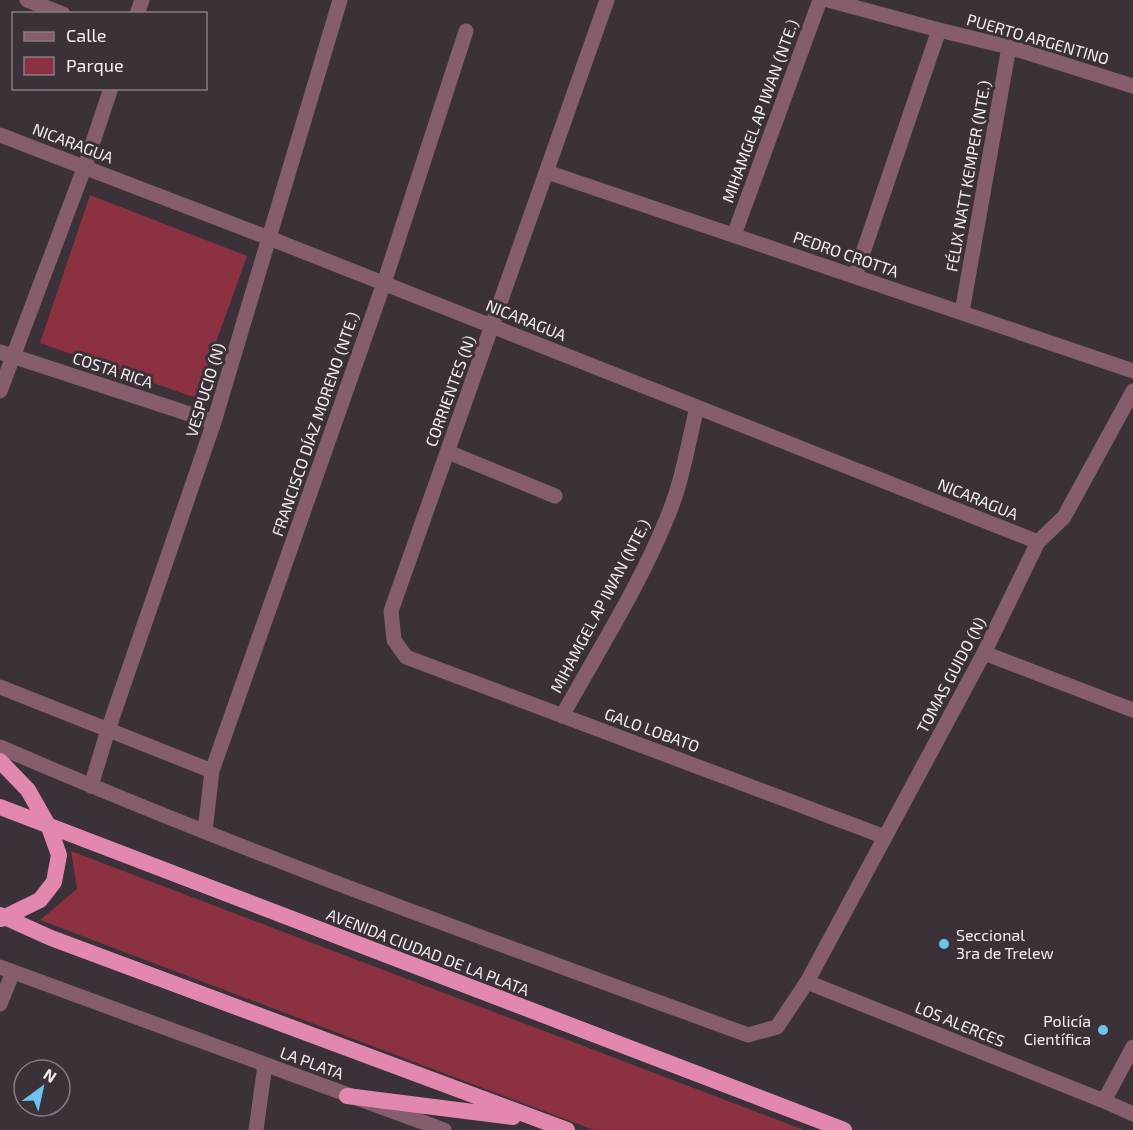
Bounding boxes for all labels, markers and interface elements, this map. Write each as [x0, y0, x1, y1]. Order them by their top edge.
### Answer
street label: PUERTO ARGENTINO [965, 9, 1112, 68]
legend [12, 12, 207, 90]
street label: MIHAMGEL AP IWAN (NTE.) [717, 17, 802, 205]
text: Calle [66, 24, 107, 46]
text: Parque [66, 54, 124, 76]
street label: FÉLIX NATT KEMPER (NTE.) [941, 79, 994, 273]
street label: NICARAGUA [30, 118, 116, 167]
street label: PEDRO CROTTA [791, 227, 901, 280]
street label: NICARAGUA [483, 295, 569, 344]
street label: FRANCISCO DÍAZ MORENO (NTE.) [267, 309, 362, 539]
street label: CORRIENTES (N) [421, 333, 478, 449]
street label: VESPUCIO (N) [181, 341, 228, 439]
street label: COSTA RICA [71, 348, 156, 391]
street label: NICARAGUA [935, 474, 1021, 523]
street label: MIHAMGEL AP IWAN (NTE.) [546, 516, 653, 696]
street label: TOMAS GUIDO (N) [912, 614, 989, 736]
street label: GALO LOBATO [602, 704, 702, 755]
street label: AVENIDA CIUDAD DE LA PLATA [324, 904, 532, 999]
place label: Seccional 3ra de Trelew [956, 925, 1054, 962]
marker: Seccional 3ra de Trelew [937, 937, 951, 951]
street label: LOS ALERCES [913, 997, 1008, 1050]
place label: Policía Científica [1024, 1011, 1091, 1048]
marker: Policía Científica [1096, 1023, 1110, 1037]
street label: LA PLATA [278, 1042, 347, 1083]
north arrow [12, 1058, 72, 1118]
text: N [40, 1064, 60, 1086]

